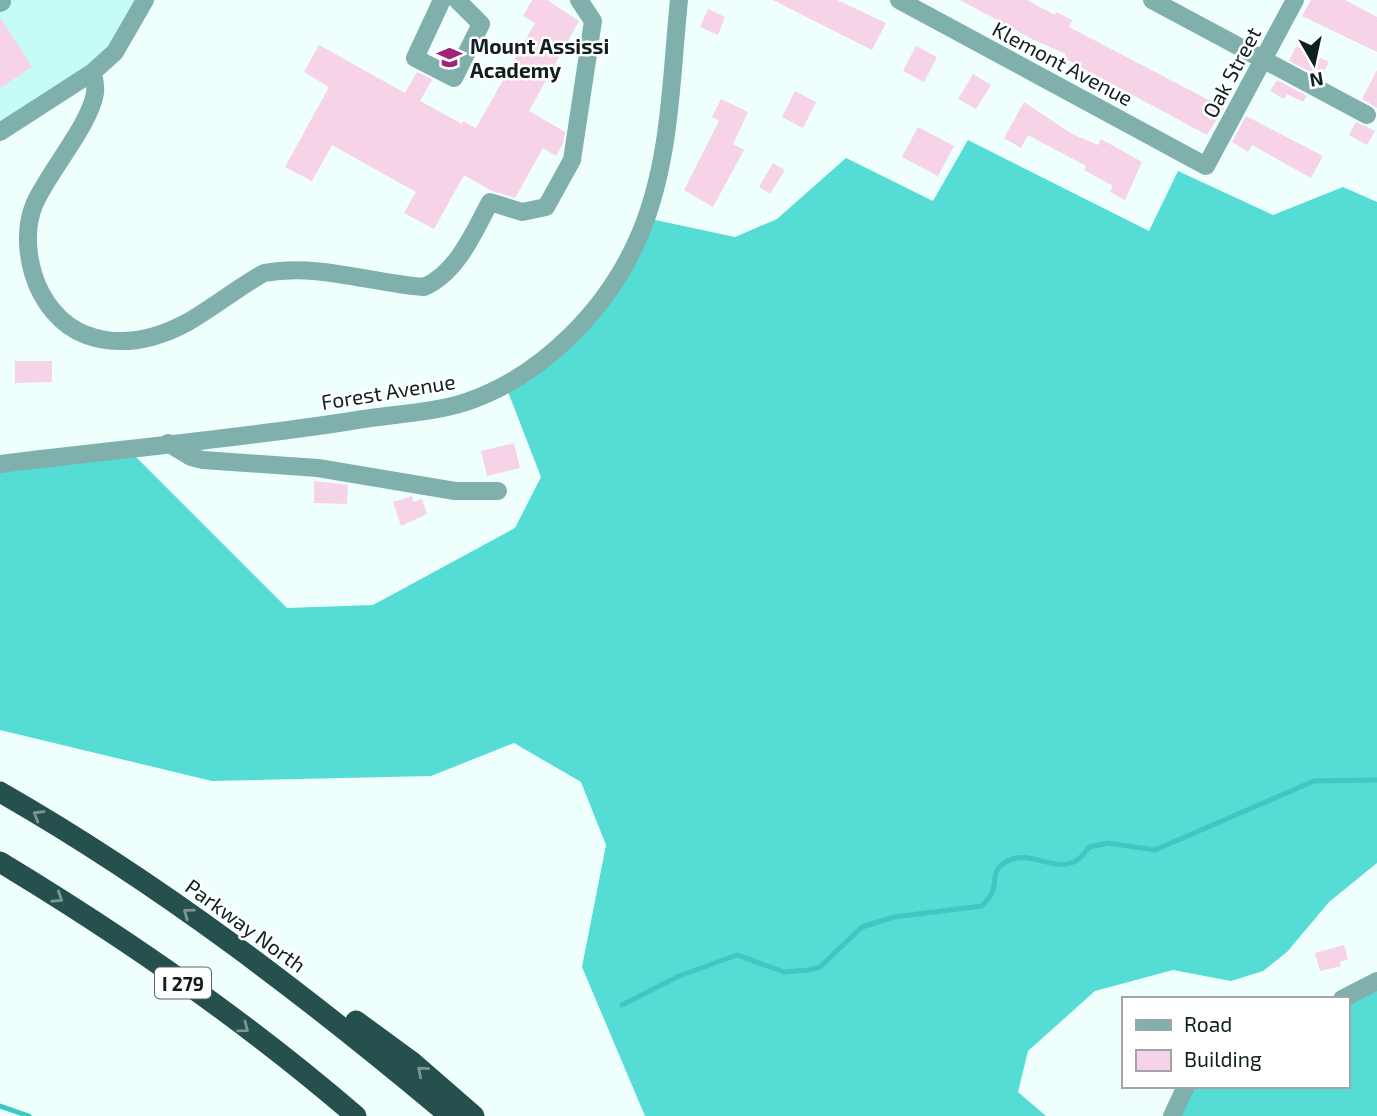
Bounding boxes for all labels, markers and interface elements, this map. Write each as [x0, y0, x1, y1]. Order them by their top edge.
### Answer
street label: Klemont Avenue [989, 16, 1137, 110]
street label: Oak Street [1197, 22, 1265, 122]
north arrow [1279, 28, 1349, 98]
place label: Mount Assissi Academy [470, 33, 609, 83]
school or university icon: Mount Assissi Academy [436, 43, 464, 71]
text: N [1308, 68, 1325, 93]
street label: Forest Avenue [319, 368, 457, 414]
one-way arrow [33, 810, 46, 823]
street label: Parkway North [181, 873, 311, 977]
one-way arrow [51, 889, 64, 902]
one-way arrow [184, 909, 196, 922]
road number: I 279 [155, 967, 211, 998]
legend [1122, 997, 1349, 1088]
text: Road [1184, 1011, 1232, 1036]
one-way arrow [237, 1020, 249, 1032]
text: Building [1184, 1046, 1262, 1071]
one-way arrow [417, 1067, 430, 1079]

